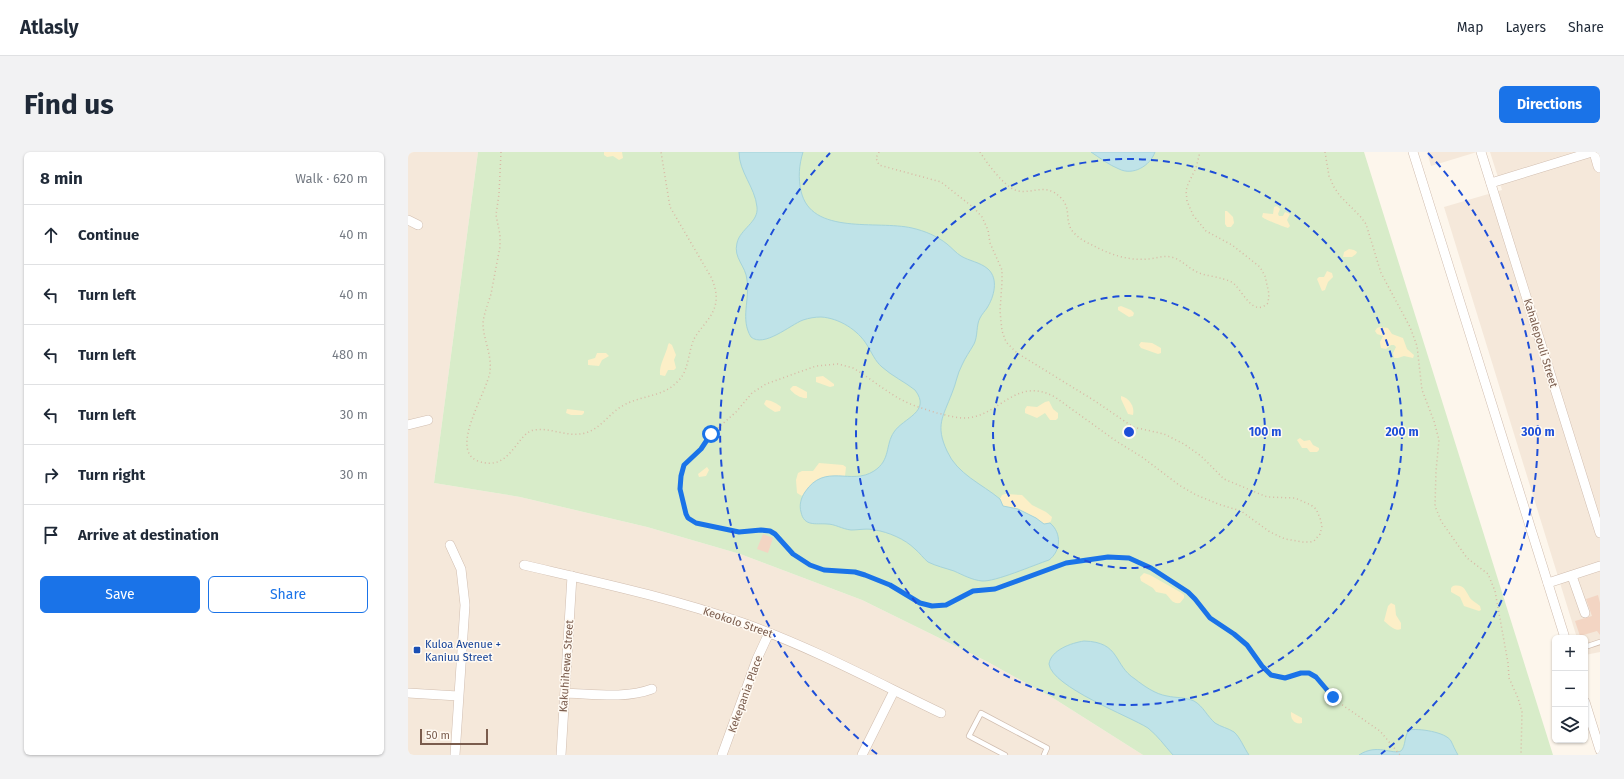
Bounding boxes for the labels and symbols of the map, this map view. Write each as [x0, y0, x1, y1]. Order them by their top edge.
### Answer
street label: Kahalepouli Street [1521, 297, 1560, 389]
route start [702, 425, 720, 443]
centre of rings [1122, 425, 1136, 439]
text: 100 m [1249, 425, 1281, 439]
text: 200 m [1385, 425, 1419, 439]
text: 300 m [1520, 425, 1555, 439]
street label: Keokolo Street [701, 604, 775, 641]
street label: Kakuhihewa Street [557, 619, 576, 713]
place label: Kuloa Avenue + Kaniuu Street [425, 638, 501, 664]
marker: Kuloa Avenue + Kaniuu Street [412, 645, 422, 655]
street label: Kekepania Place [725, 654, 765, 735]
route end [1324, 688, 1342, 706]
scale bar [420, 727, 488, 746]

